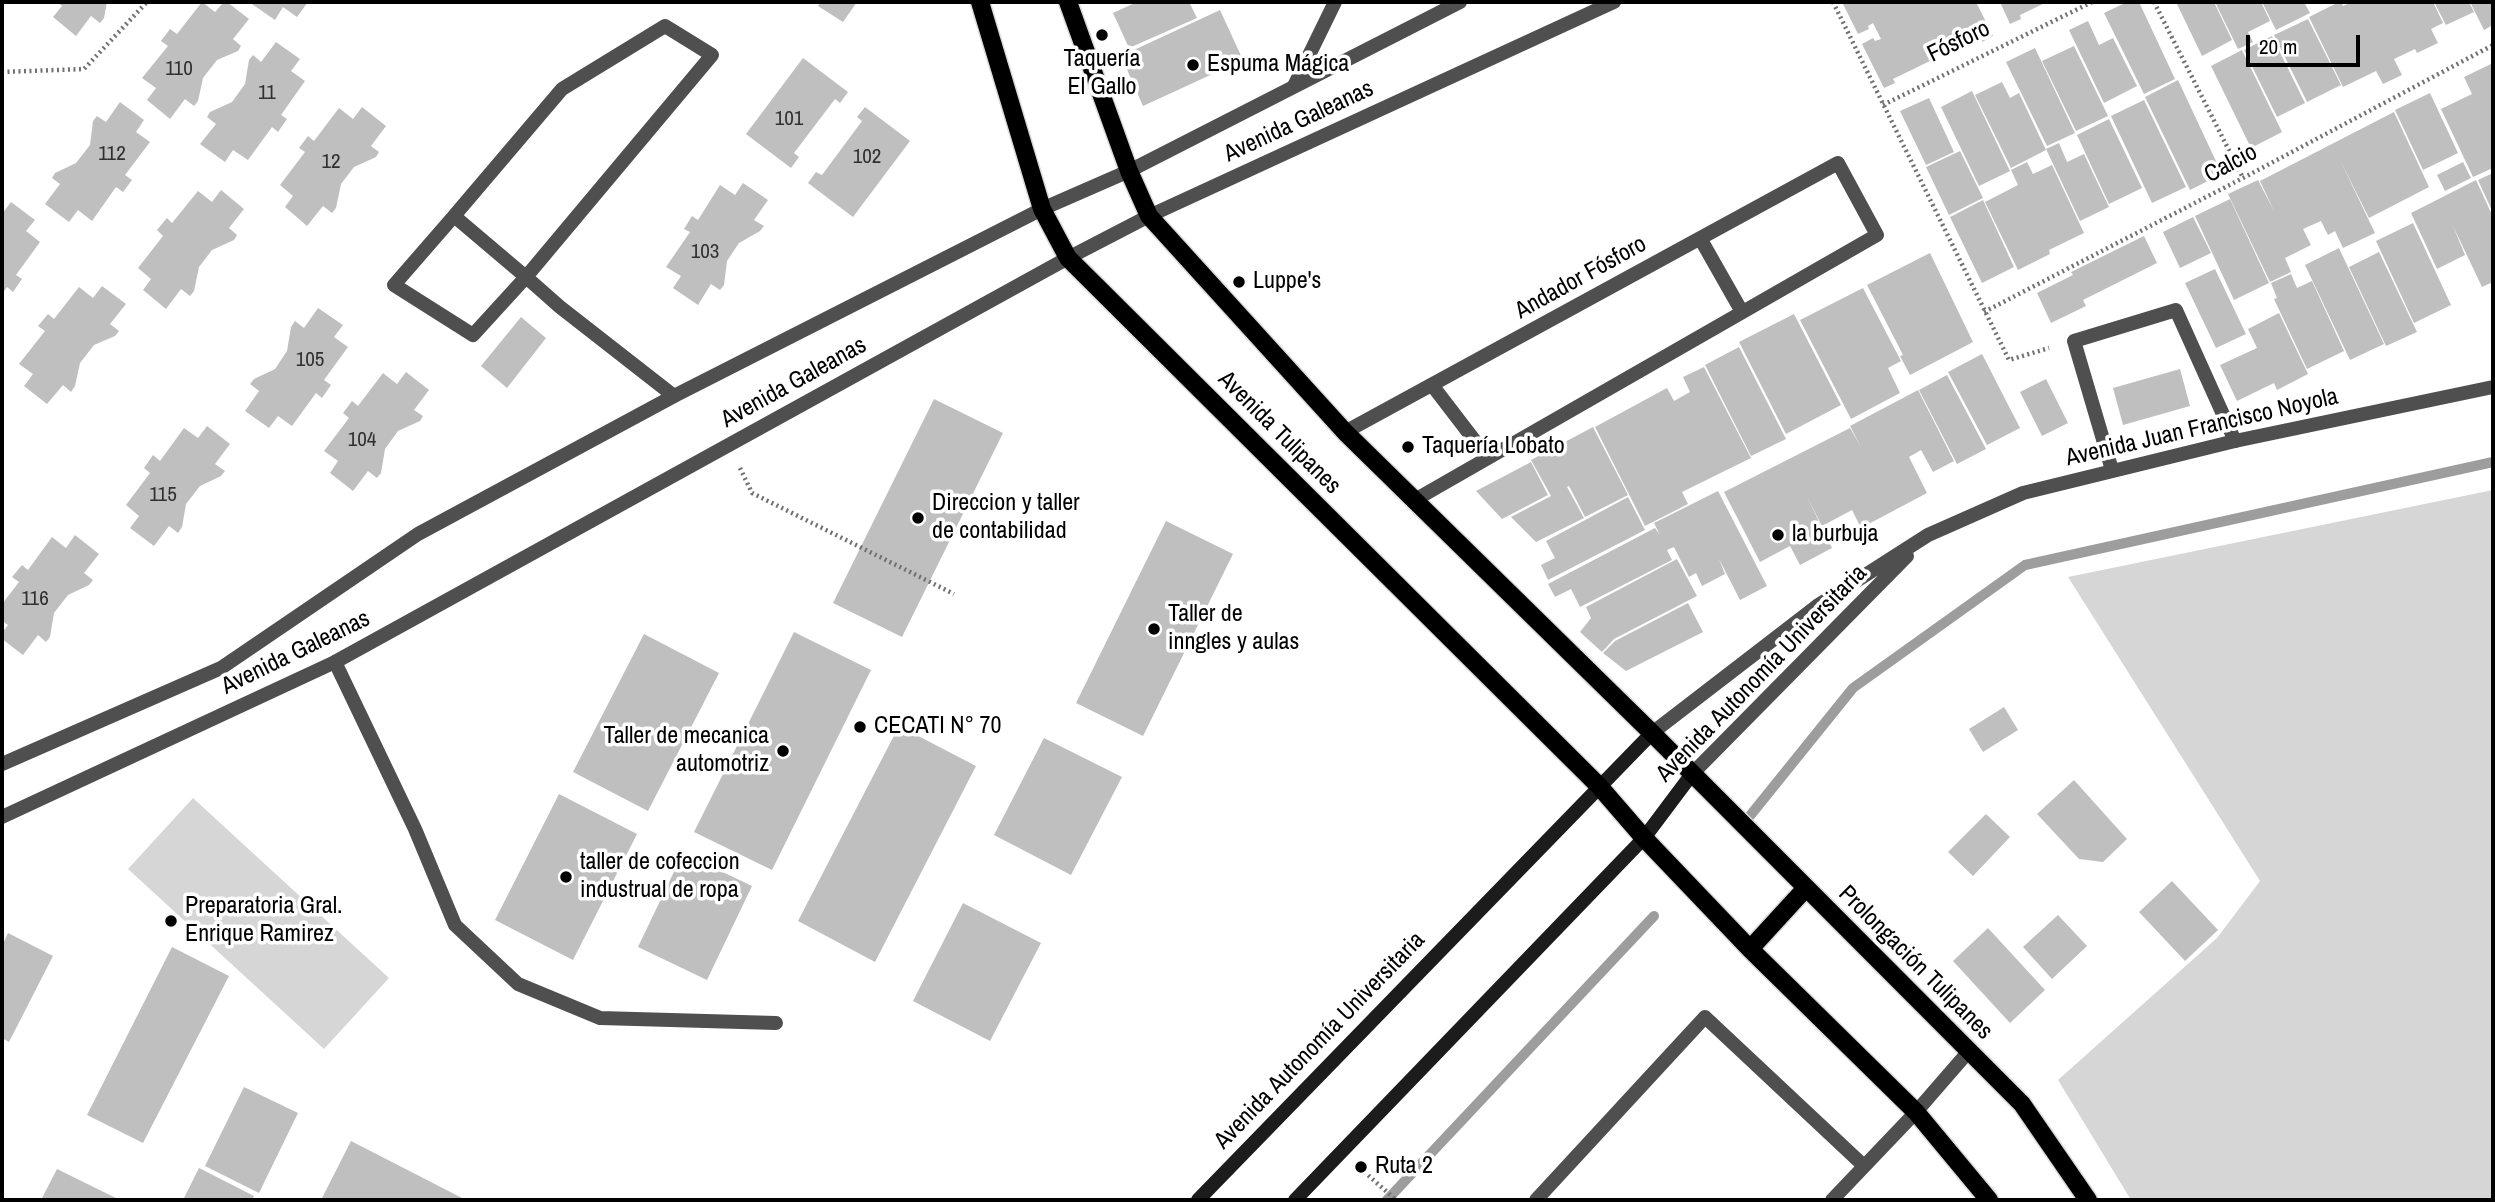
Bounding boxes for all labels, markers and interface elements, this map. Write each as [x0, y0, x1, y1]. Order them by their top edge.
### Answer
street label: Fósforo [1923, 15, 1995, 69]
scale bar [2250, 21, 2364, 65]
marker: Taquería El Gallo [1094, 27, 1110, 43]
text: 20 m [2259, 32, 2297, 61]
place label: Taquería El Gallo [1064, 46, 1140, 102]
place label: Espuma Mágica [1207, 51, 1349, 79]
house number: 110 [165, 56, 193, 82]
marker: Espuma Mágica [1185, 57, 1201, 73]
street label: Avenida Galeanas [1220, 75, 1378, 169]
house number: 11 [258, 80, 276, 106]
house number: 101 [775, 106, 803, 132]
street label: Calcio [2200, 138, 2262, 190]
house number: 112 [98, 141, 126, 167]
house number: 102 [853, 144, 881, 170]
house number: 12 [321, 149, 341, 175]
street label: Andador Fósforo [1510, 230, 1652, 326]
house number: 103 [691, 239, 719, 265]
place label: Luppe's [1253, 268, 1321, 296]
marker: Luppe's [1231, 274, 1247, 290]
street label: Avenida Galeanas [716, 331, 872, 435]
house number: 105 [296, 347, 324, 373]
street label: Avenida Tulipanes [1212, 366, 1346, 500]
street label: Avenida Juan Francisco Noyola [2063, 383, 2341, 473]
house number: 104 [348, 427, 376, 453]
place label: Taquería Lobato [1422, 433, 1565, 461]
marker: Taquería Lobato [1400, 439, 1416, 455]
house number: 115 [149, 482, 177, 508]
place label: Direccion y taller de contabilidad [932, 490, 1080, 546]
marker: Direccion y taller de contabilidad [910, 510, 926, 526]
place label: la burbuja [1792, 521, 1878, 549]
marker: la burbuja [1770, 527, 1786, 543]
street label: Avenida Autonomía Universitaria [1651, 559, 1873, 789]
house number: 116 [21, 586, 49, 612]
place label: Taller de inngles y aulas [1168, 601, 1299, 657]
street label: Avenida Galeanas [217, 605, 375, 701]
marker: Taller de inngles y aulas [1146, 621, 1162, 637]
place label: CECATI N° 70 [874, 713, 1001, 741]
marker: CECATI N° 70 [852, 719, 868, 735]
place label: Taller de mecanica automotriz [603, 723, 769, 779]
marker: Taller de mecanica automotriz [775, 743, 791, 759]
place label: taller de cofeccion industrual de ropa [580, 849, 740, 905]
marker: taller de cofeccion industrual de ropa [558, 869, 574, 885]
street label: Prolongación Tulipanes [1832, 880, 1998, 1046]
place label: Preparatoria Gral. Enrique Ramirez [185, 893, 343, 949]
marker: Preparatoria Gral. Enrique Ramirez [163, 913, 179, 929]
street label: Avenida Autonomía Universitaria [1209, 926, 1431, 1156]
place label: Ruta 2 [1375, 1153, 1433, 1181]
marker: Ruta 2 [1353, 1159, 1369, 1175]

